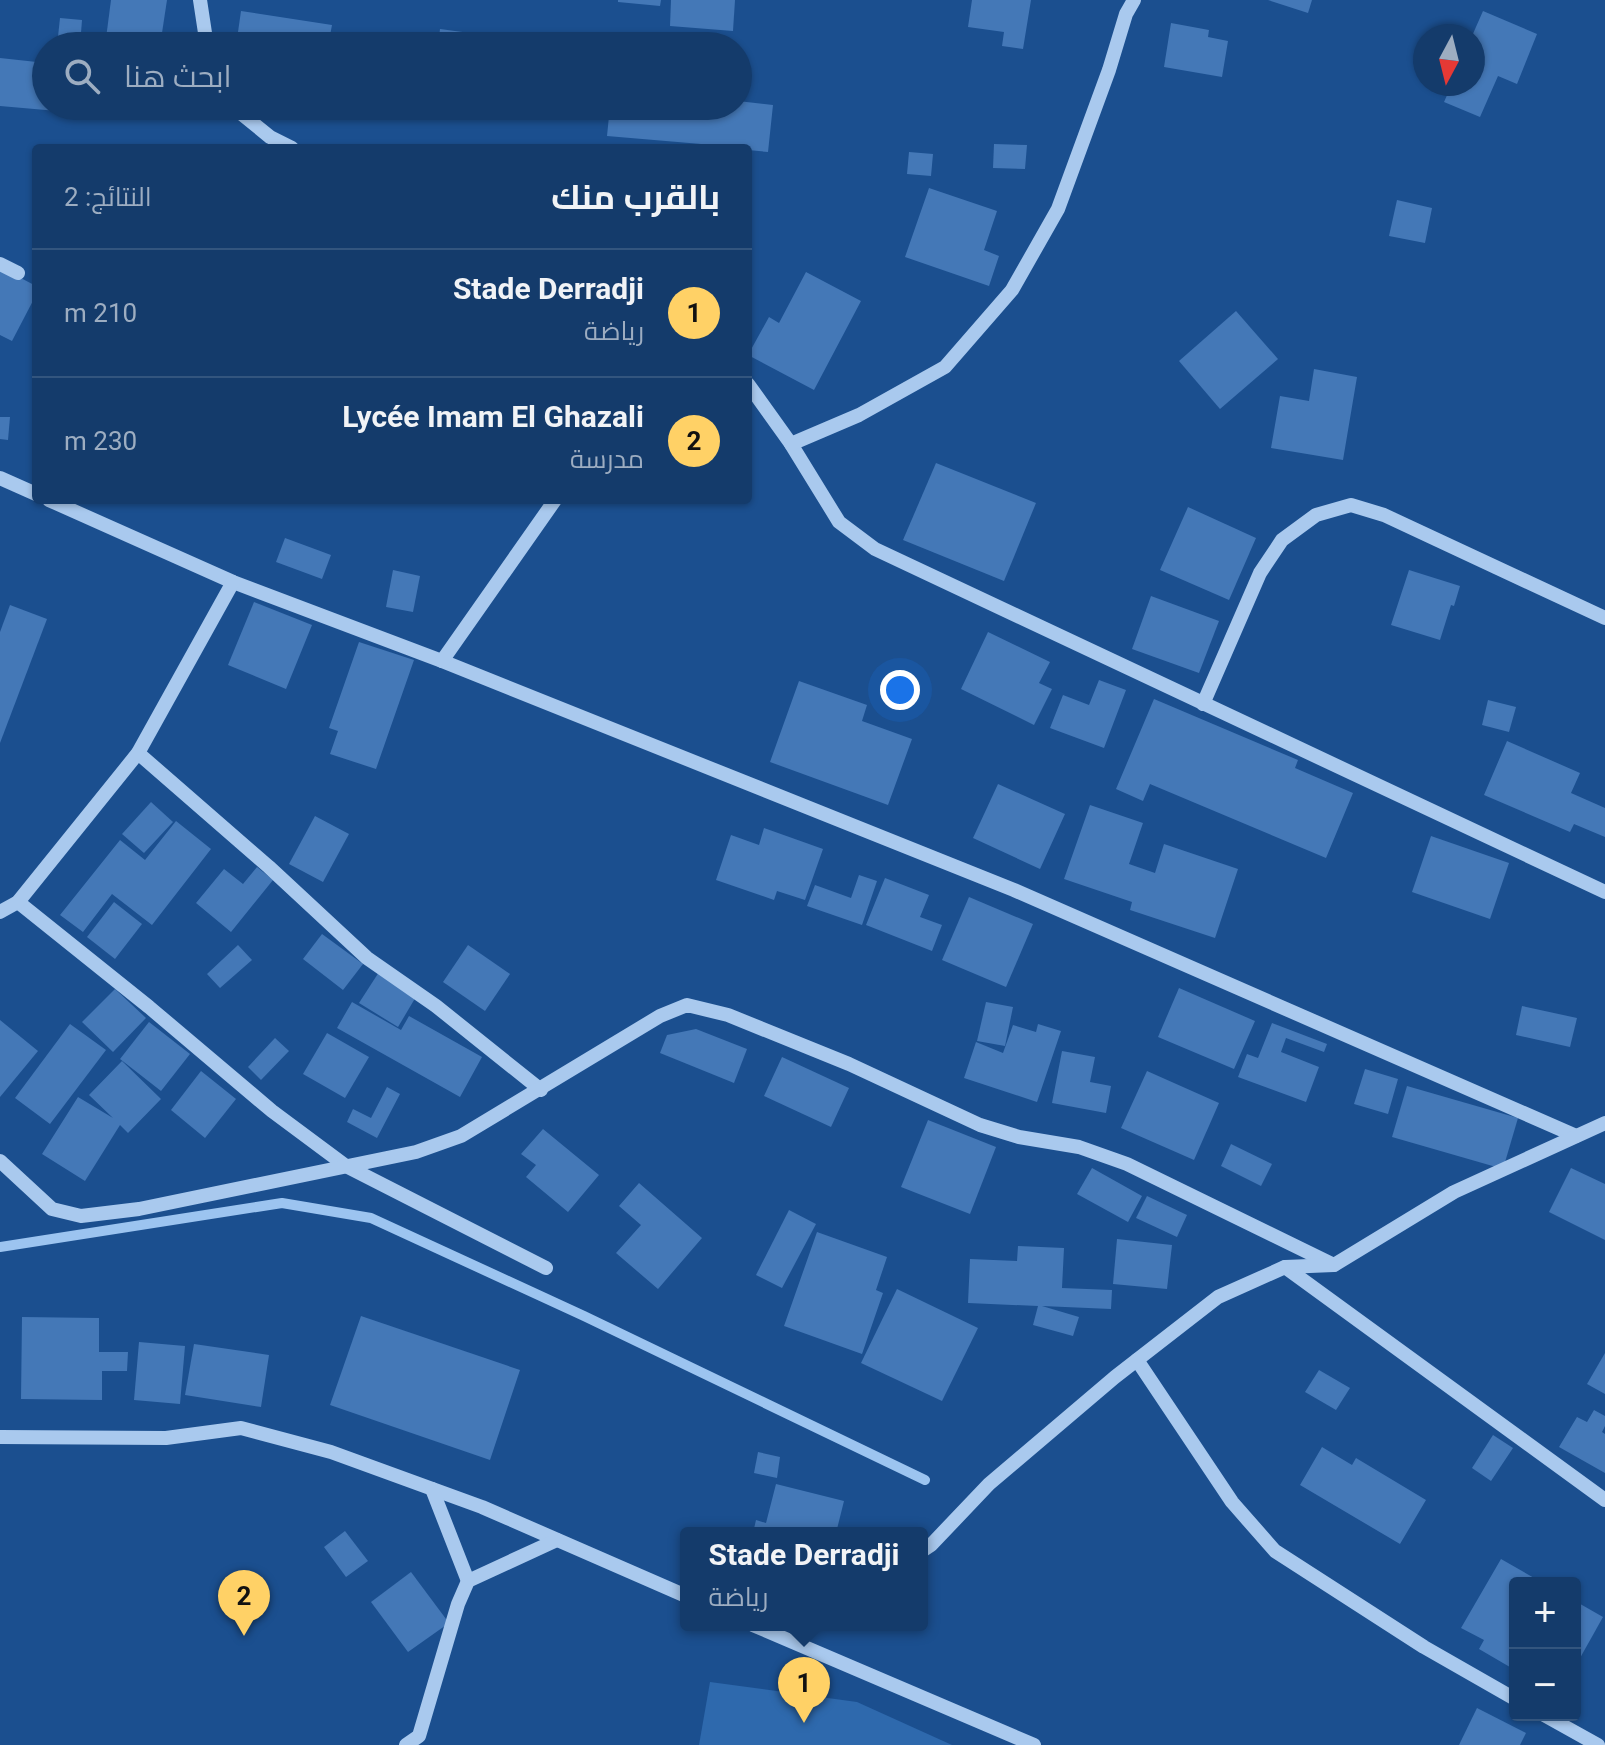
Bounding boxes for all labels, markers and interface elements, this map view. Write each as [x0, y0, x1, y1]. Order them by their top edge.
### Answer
north arrow [1413, 24, 1485, 96]
search box [32, 32, 752, 120]
icon: search [60, 54, 104, 98]
text: ابحث هنا [124, 59, 232, 94]
text: بالقرب منك [551, 177, 720, 217]
text: النتائج: 2 [64, 182, 152, 212]
text: Stade Derradji [453, 271, 644, 306]
text: 210 m [64, 298, 137, 328]
text: 1 [687, 298, 701, 328]
text: رياضة [584, 316, 644, 346]
text: Lycée Imam El Ghazali [342, 399, 644, 434]
text: 230 m [64, 426, 137, 456]
text: 2 [687, 426, 701, 456]
text: مدرسة [570, 444, 644, 474]
your location [880, 670, 920, 710]
popup [680, 1527, 928, 1631]
text: Stade Derradji [708, 1537, 900, 1572]
pin: 2 [218, 1570, 270, 1636]
map controls [1509, 1577, 1581, 1721]
button: + [1509, 1577, 1581, 1649]
text: رياضة [708, 1582, 768, 1612]
button: − [1509, 1649, 1581, 1721]
pin: 1 [778, 1657, 830, 1723]

